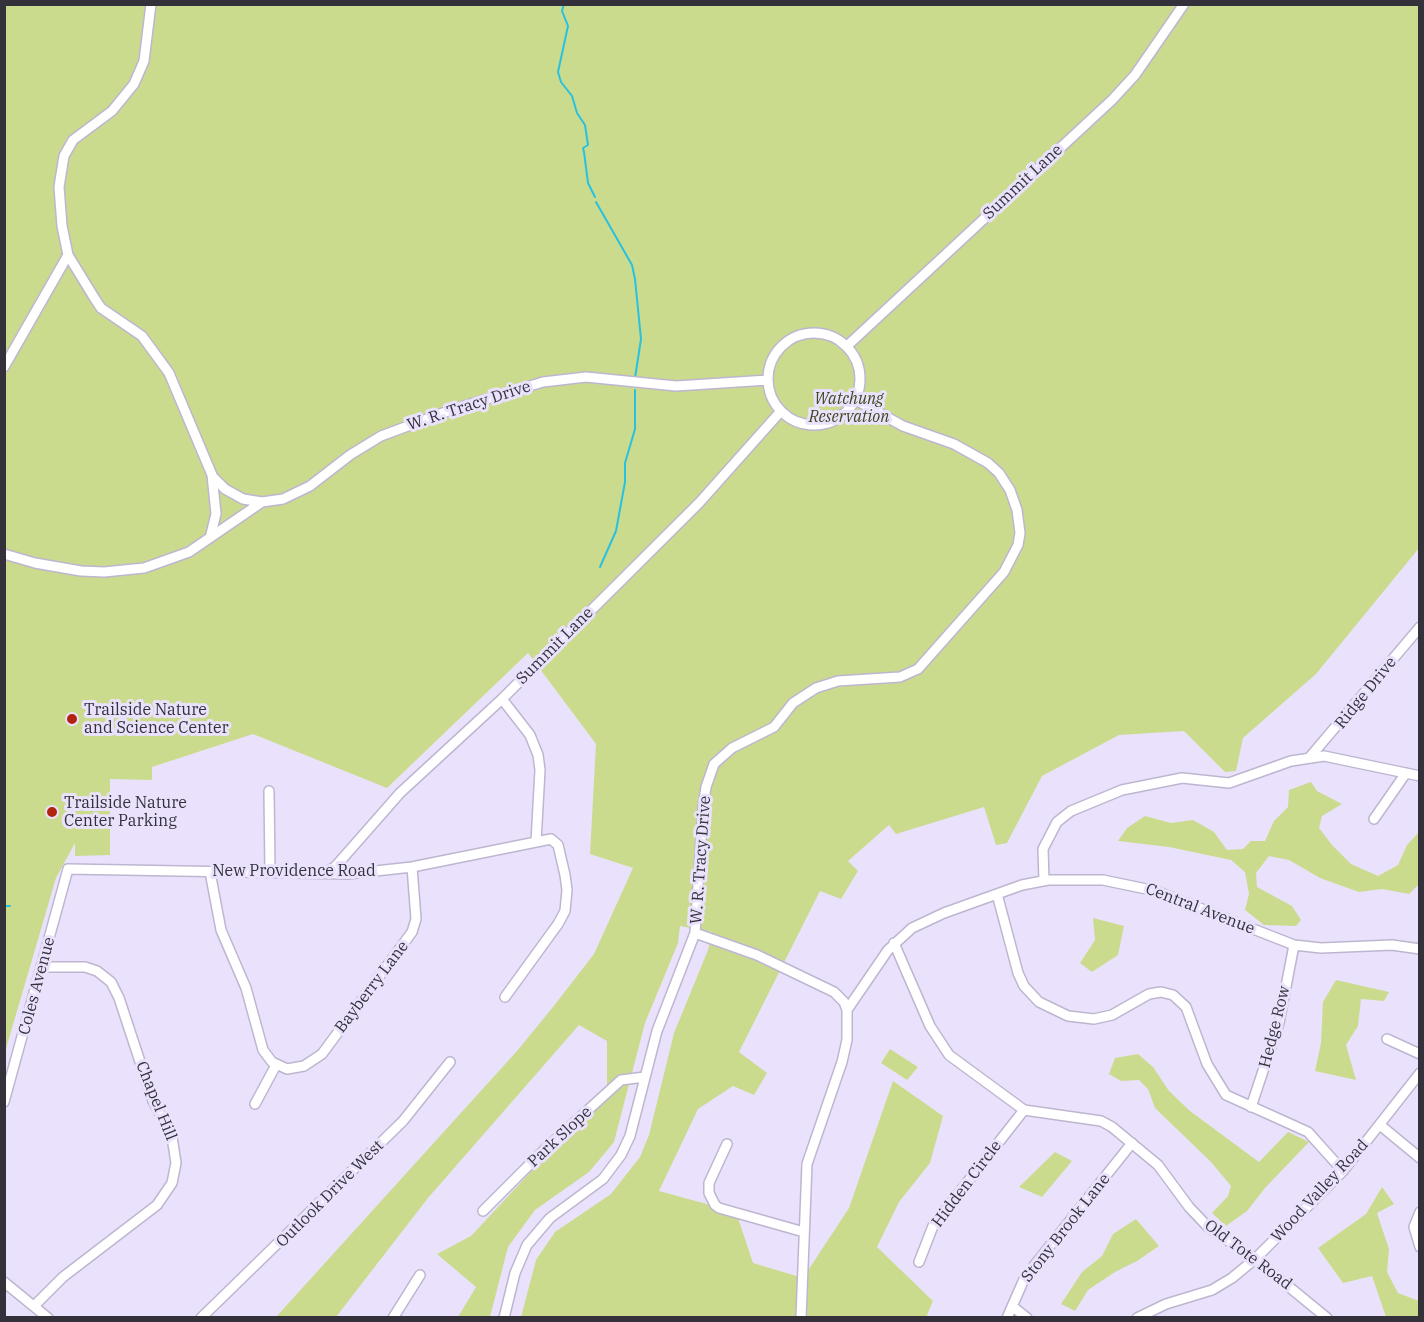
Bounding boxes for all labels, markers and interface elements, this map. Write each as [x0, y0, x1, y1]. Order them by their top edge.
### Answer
street label: Summit Lane [979, 140, 1067, 224]
street label: W. R. Tracy Drive [405, 377, 533, 435]
park label: Watchung Reservation [809, 389, 889, 427]
street label: Summit Lane [512, 603, 598, 689]
street label: Ridge Drive [1331, 653, 1401, 733]
place label: Trailside Nature and Science Center [84, 700, 229, 738]
marker: Trailside Nature and Science Center [65, 712, 79, 726]
place label: Trailside Nature Center Parking [64, 793, 187, 831]
street label: W. R. Tracy Drive [687, 795, 715, 925]
marker: Trailside Nature Center Parking [45, 805, 59, 819]
street label: New Providence Road [212, 861, 376, 881]
street label: Central Avenue [1143, 879, 1257, 939]
street label: Coles Avenue [15, 935, 59, 1037]
street label: Bayberry Lane [331, 937, 413, 1037]
street label: Hedge Row [1256, 984, 1294, 1070]
street label: Chapel Hill [131, 1059, 181, 1143]
street label: Park Slope [524, 1103, 596, 1171]
street label: Outlook Drive West [272, 1136, 388, 1252]
street label: Wood Valley Road [1267, 1136, 1373, 1246]
street label: Hidden Circle [928, 1137, 1006, 1231]
street label: Stony Brook Lane [1018, 1170, 1114, 1286]
street label: Old Tote Road [1200, 1216, 1296, 1294]

